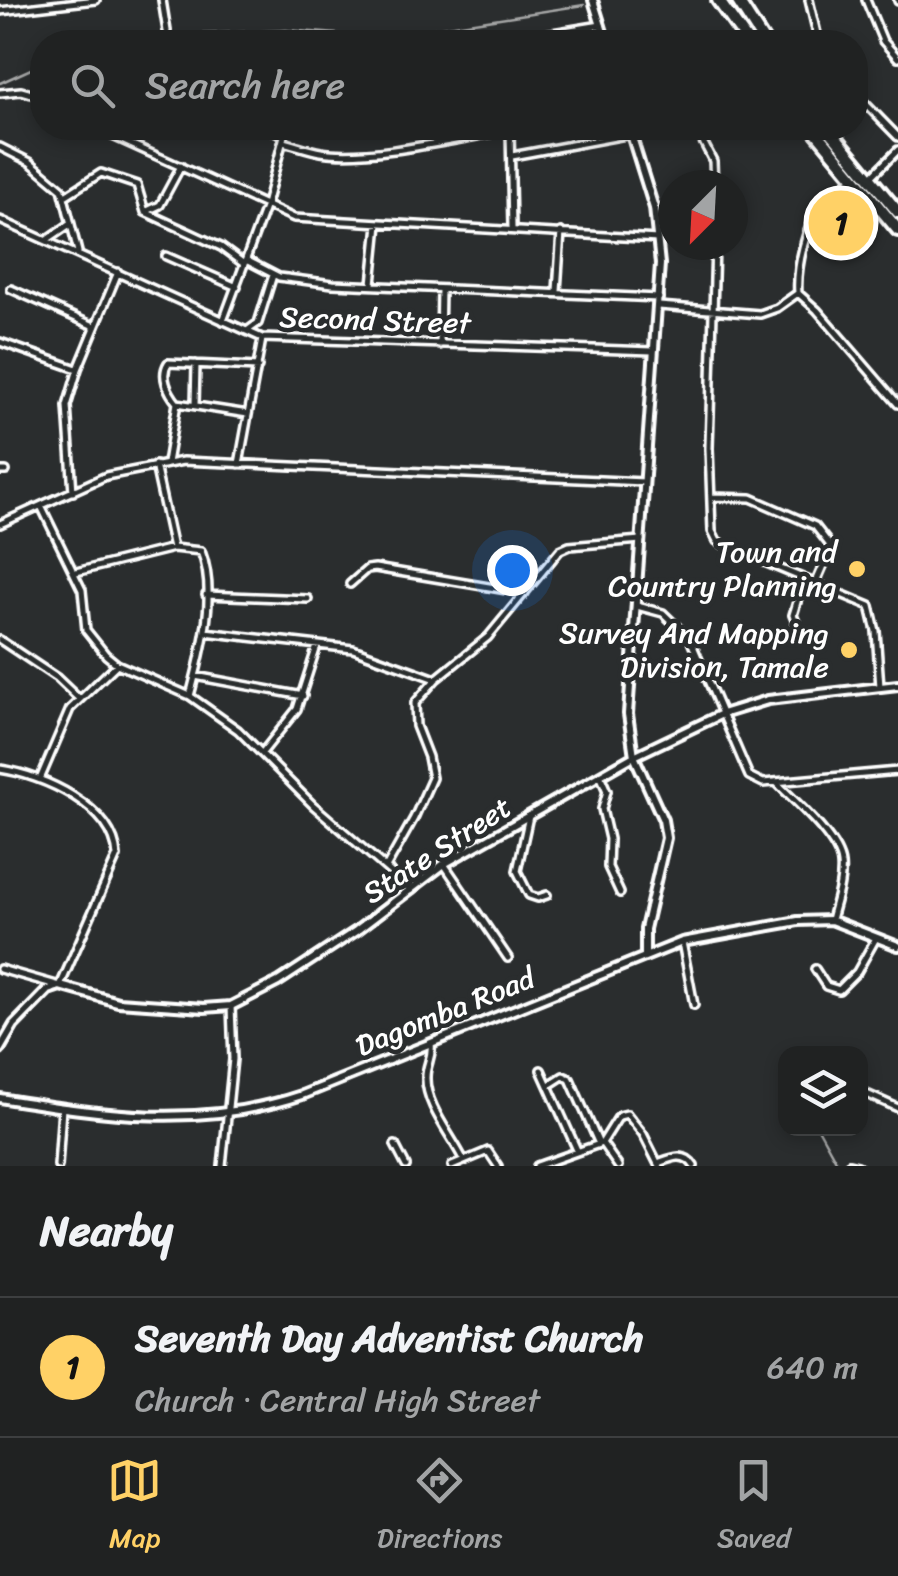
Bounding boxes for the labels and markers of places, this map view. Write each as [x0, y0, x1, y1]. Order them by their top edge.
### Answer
pin: 1 [808, 186, 874, 260]
place label: Town and Country Planning [608, 525, 839, 613]
marker: Town and Country Planning [846, 558, 868, 580]
place label: Survey And Mapping Division, Tamale [559, 606, 829, 694]
marker: Survey And Mapping Division, Tamale [838, 639, 860, 661]

